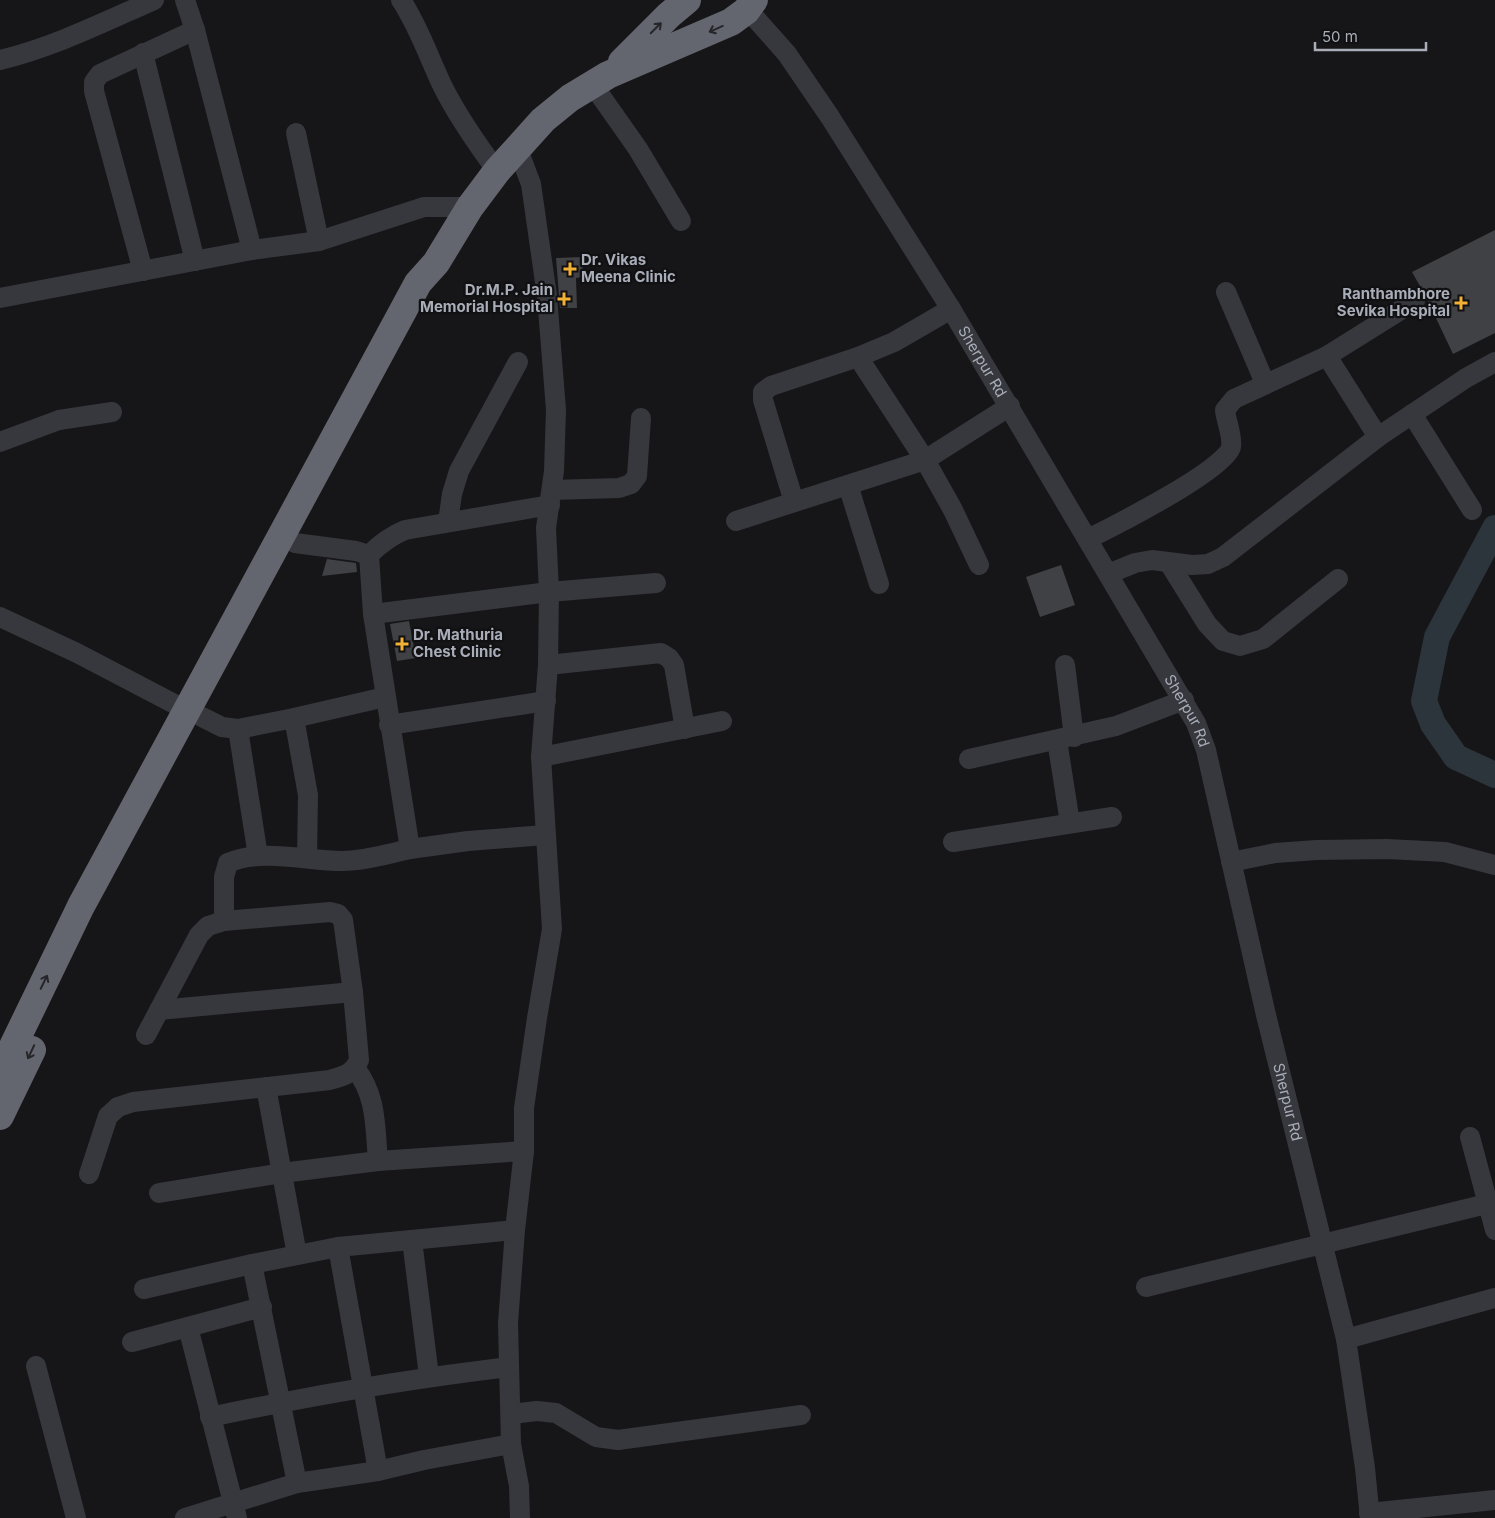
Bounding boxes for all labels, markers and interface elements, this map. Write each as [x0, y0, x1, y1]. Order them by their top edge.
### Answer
scale bar [1315, 20, 1426, 52]
one-way arrow [649, 22, 662, 34]
one-way arrow [709, 25, 724, 35]
text: 50 m [1322, 27, 1358, 46]
place label: Dr. Vikas Meena Clinic [581, 250, 676, 286]
marker: Dr. Vikas Meena Clinic [563, 262, 577, 276]
place label: Dr.M.P. Jain Memorial Hospital [420, 280, 553, 316]
place label: Ranthambhore Sevika Hospital [1337, 284, 1450, 320]
marker: Dr.M.P. Jain Memorial Hospital [557, 292, 571, 306]
marker: Ranthambhore Sevika Hospital [1454, 296, 1468, 310]
street label: Sherpur Rd [954, 322, 1011, 401]
place label: Dr. Mathuria Chest Clinic [413, 625, 503, 661]
marker: Dr. Mathuria Chest Clinic [395, 637, 409, 651]
street label: Sherpur Rd [1160, 671, 1214, 750]
one-way arrow [40, 975, 49, 990]
one-way arrow [25, 1044, 35, 1059]
street label: Sherpur Rd [1269, 1061, 1307, 1143]

